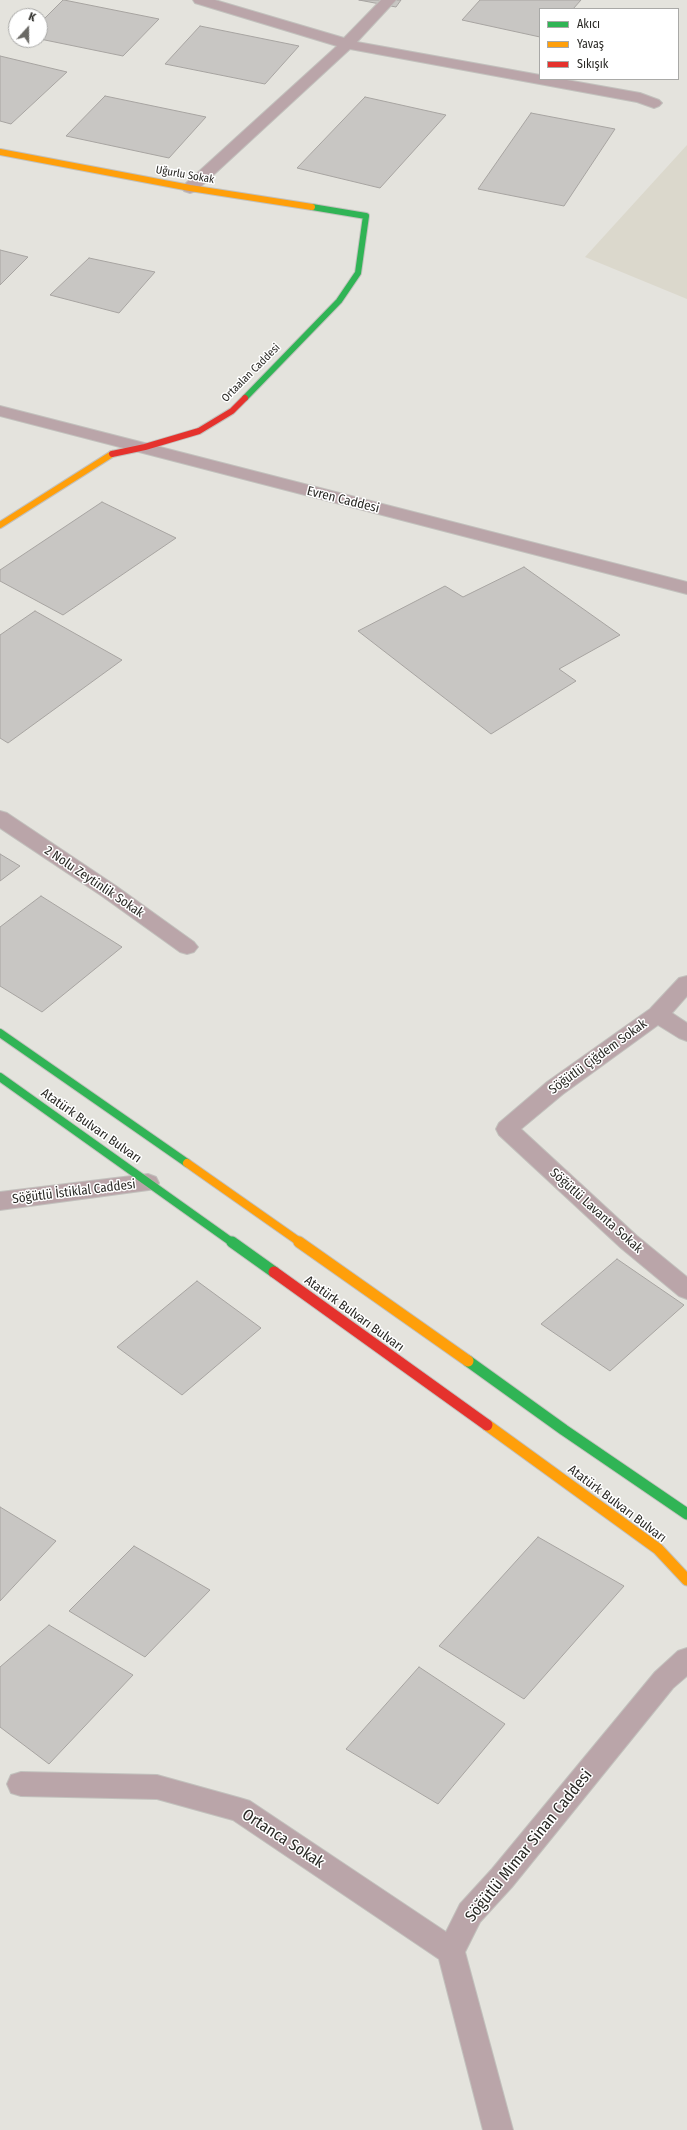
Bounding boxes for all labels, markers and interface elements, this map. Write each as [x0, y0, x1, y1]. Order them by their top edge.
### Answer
north arrow [8, 8, 48, 48]
legend [539, 8, 679, 80]
text: K [27, 10, 37, 24]
text: Akıcı [577, 17, 600, 31]
text: Yavaş [577, 37, 604, 51]
text: Sıkışık [577, 57, 608, 71]
street label: Uğurlu Sokak [155, 163, 215, 187]
street label: Ortaalan Caddesi [219, 341, 283, 405]
street label: Evren Caddesi [305, 483, 381, 517]
street label: 2 Nolu Zeytinlik Sokak [41, 843, 147, 921]
street label: Söğütlü Çiğdem Sokak [546, 1016, 650, 1098]
street label: Atatürk Bulvarı Bulvarı [38, 1085, 144, 1167]
street label: Söğütlü Lavanta Sokak [546, 1165, 646, 1257]
street label: Söğütlü İstiklal Caddesi [11, 1177, 137, 1207]
street label: Atatürk Bulvarı Bulvarı [301, 1273, 407, 1355]
street label: Atatürk Bulvarı Bulvarı [565, 1462, 669, 1546]
street label: Söğütlü Mimar Sinan Caddesi [462, 1766, 596, 1926]
street label: Ortanca Sokak [238, 1805, 328, 1873]

